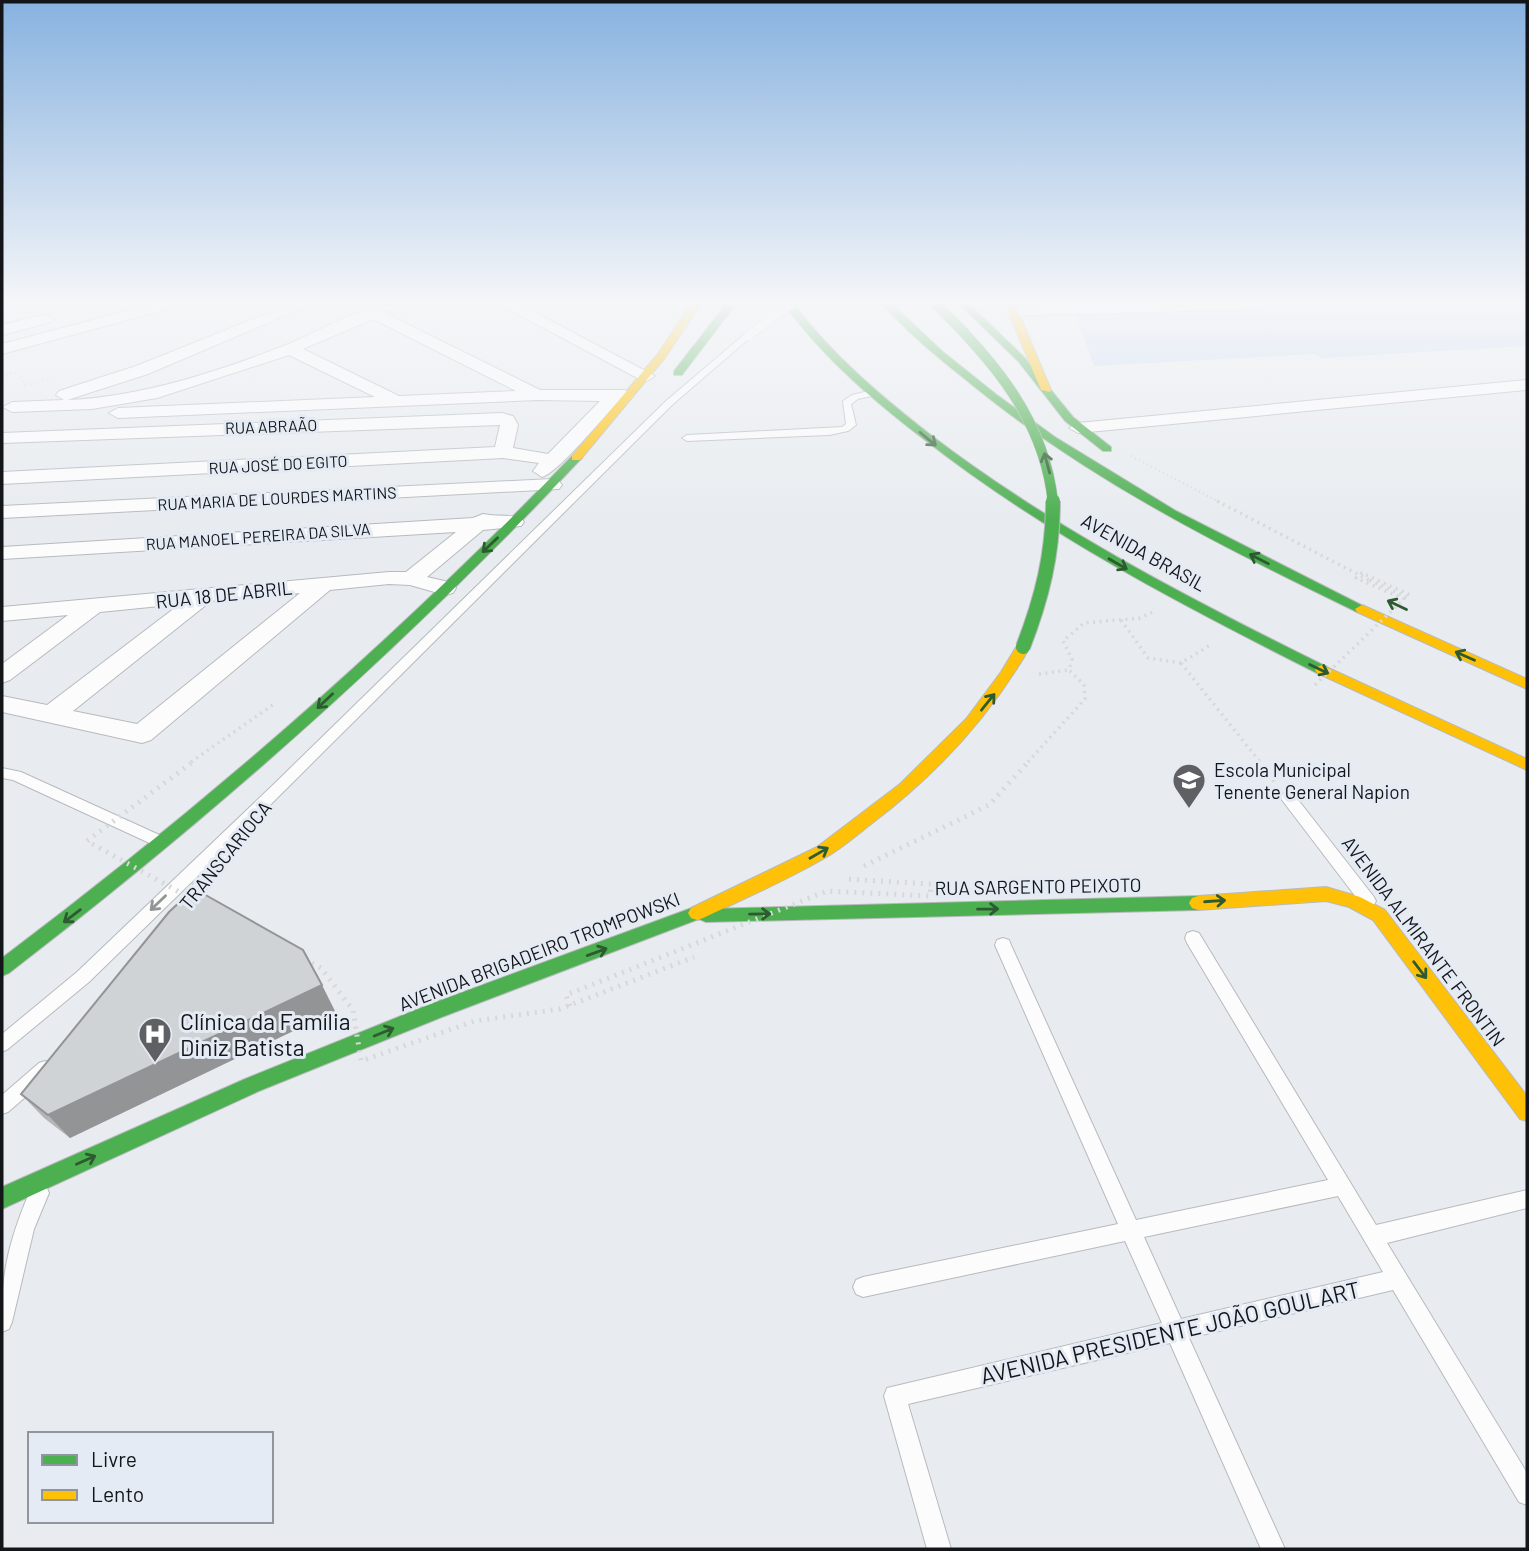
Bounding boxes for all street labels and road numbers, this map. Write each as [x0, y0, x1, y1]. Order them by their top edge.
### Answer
street label: RUA ABRAÃO [225, 415, 317, 437]
street label: RUA JOSÉ DO EGITO [208, 451, 348, 477]
street label: RUA MARIA DE LOURDES MARTINS [157, 482, 397, 514]
street label: AVENIDA BRASIL [1077, 508, 1211, 596]
street label: RUA MANOEL PEREIRA DA SILVA [145, 519, 371, 553]
street label: RUA 18 DE ABRIL [155, 575, 294, 613]
street label: TRANSCARIOCA [174, 796, 276, 914]
street label: AVENIDA ALMIRANTE FRONTIN [1338, 832, 1510, 1050]
street label: RUA SARGENTO PEIXOTO [934, 873, 1142, 899]
street label: AVENIDA BRIGADEIRO TROMPOWSKI [395, 887, 683, 1015]
street label: AVENIDA PRESIDENTE JOÃO GOULART [978, 1275, 1362, 1389]

